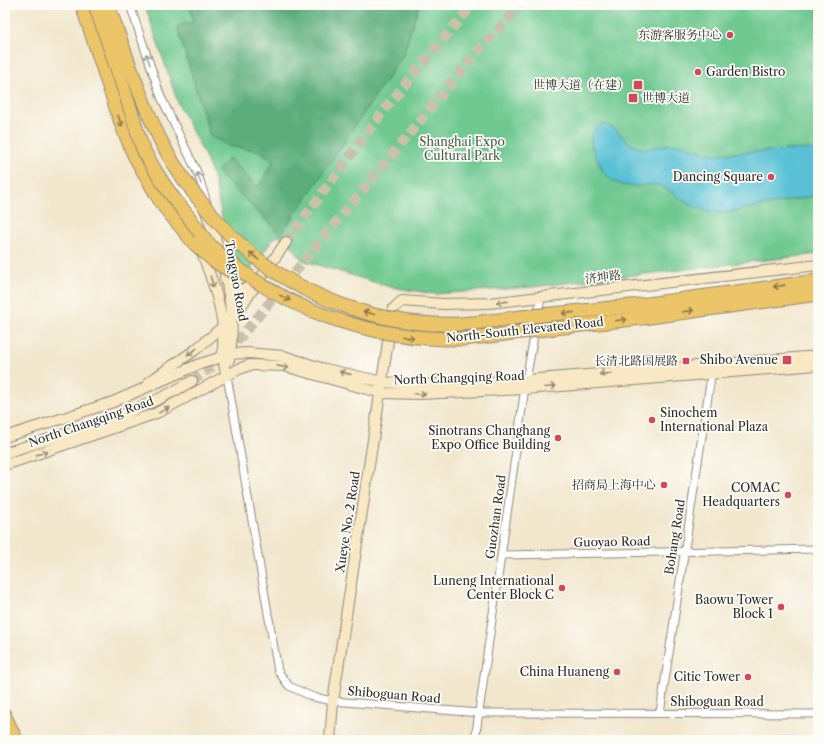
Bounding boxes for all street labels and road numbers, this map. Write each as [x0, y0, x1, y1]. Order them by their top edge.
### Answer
street label: Tongyao Road [222, 239, 251, 323]
street label: 济坤路 [584, 267, 622, 286]
street label: North-South Elevated Road [446, 314, 605, 345]
street label: North Changqing Road [393, 368, 526, 387]
street label: North Changqing Road [26, 393, 156, 450]
street label: Xueye No. 2 Road [332, 469, 363, 575]
street label: Guozhan Road [482, 473, 509, 560]
street label: Bohang Road [661, 497, 688, 576]
street label: Guoyao Road [573, 533, 651, 550]
street label: Shiboguan Road [347, 683, 442, 706]
street label: Shiboguan Road [670, 694, 764, 709]

